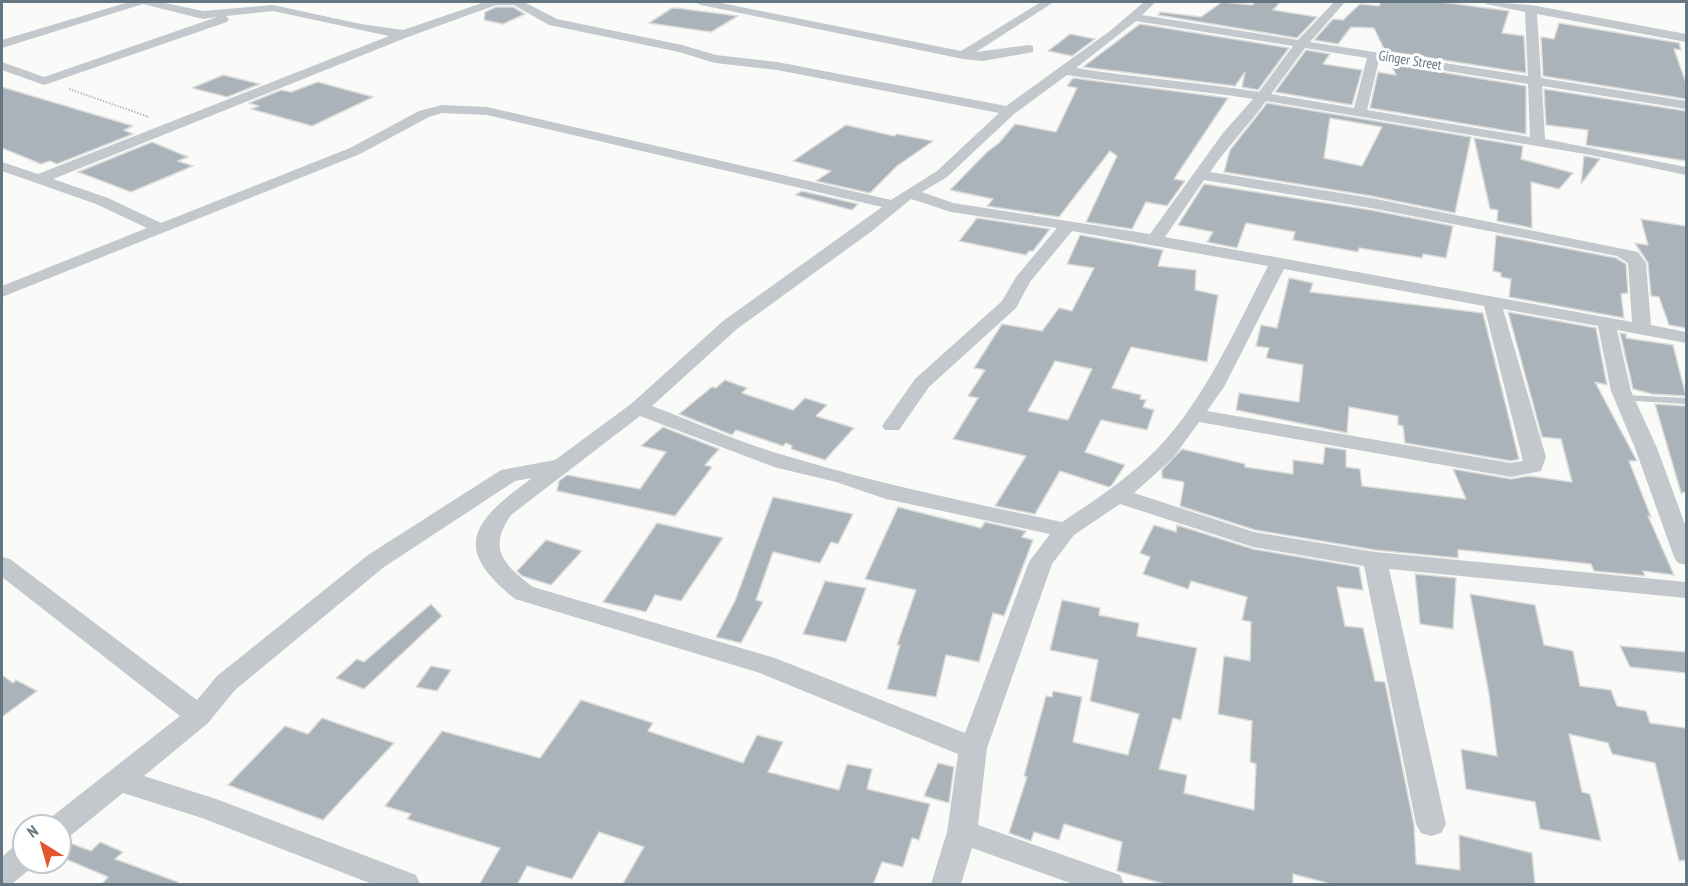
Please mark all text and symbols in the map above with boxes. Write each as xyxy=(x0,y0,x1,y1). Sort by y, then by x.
street label: Ginger Street xyxy=(1377,48,1443,74)
north arrow xyxy=(12,814,72,874)
text: N xyxy=(23,821,42,842)

